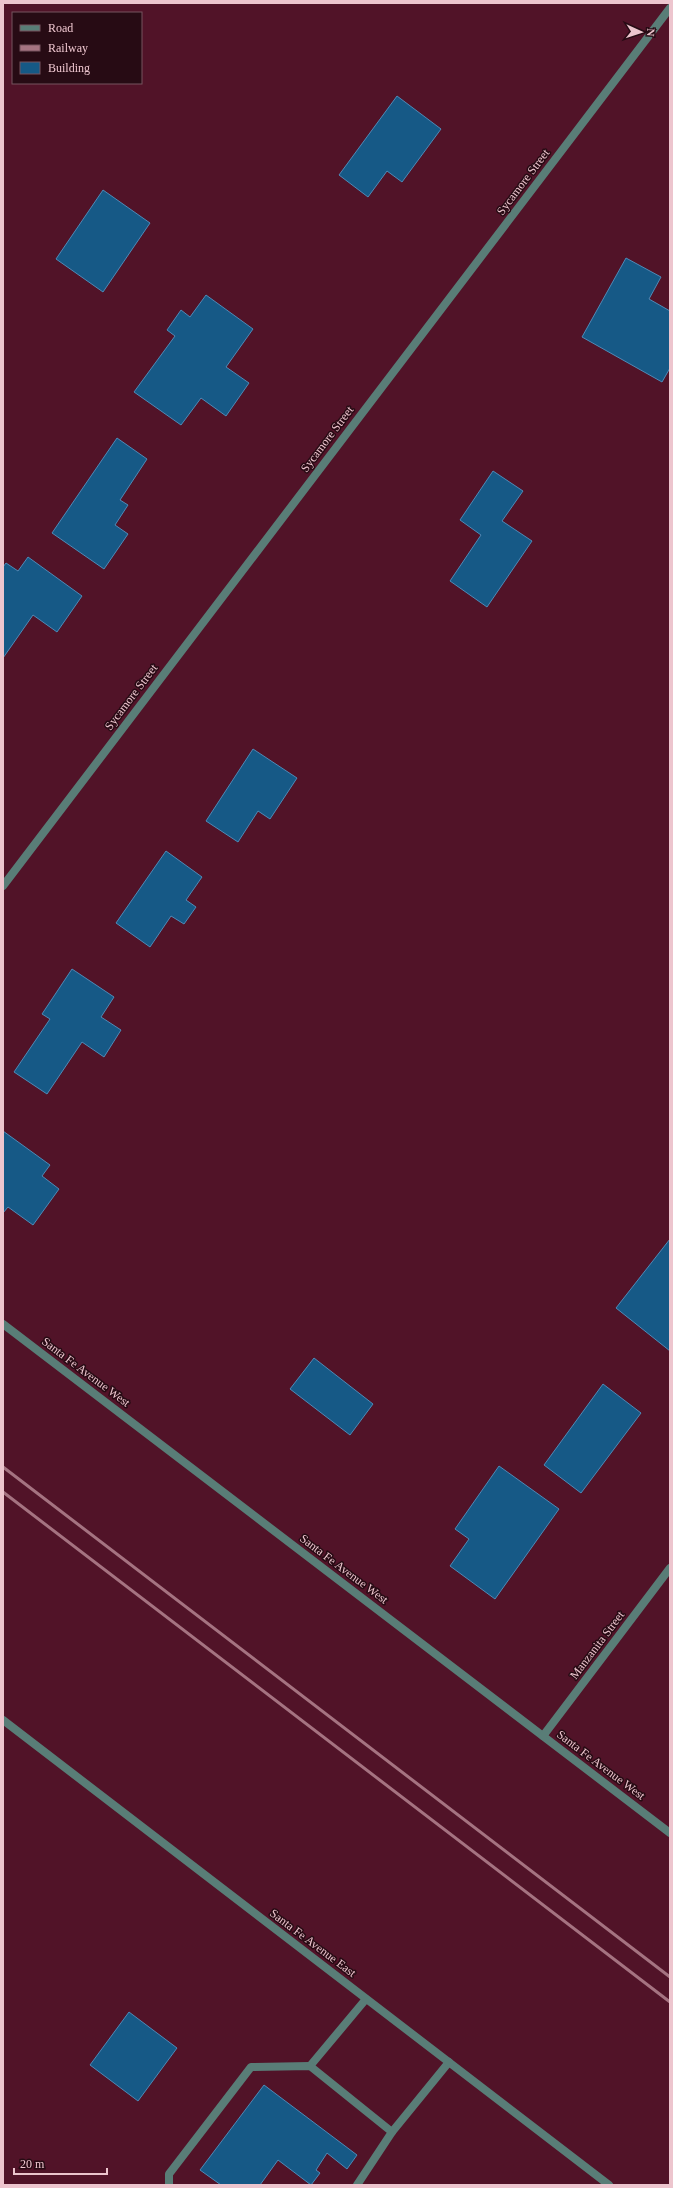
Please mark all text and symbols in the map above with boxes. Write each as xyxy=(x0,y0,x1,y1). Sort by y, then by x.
legend xyxy=(12,12,142,84)
north arrow xyxy=(621,12,661,52)
text: Road xyxy=(48,21,73,35)
text: N xyxy=(645,28,657,37)
text: Railway xyxy=(48,41,88,55)
text: Building xyxy=(48,61,90,75)
street label: Sycamore Street xyxy=(494,146,553,218)
street label: Sycamore Street xyxy=(298,403,357,475)
street label: Sycamore Street xyxy=(102,661,161,733)
street label: Santa Fe Avenue West xyxy=(39,1334,133,1410)
street label: Santa Fe Avenue West xyxy=(297,1531,391,1607)
street label: Manzanita Street xyxy=(567,1608,628,1682)
street label: Santa Fe Avenue West xyxy=(554,1727,648,1803)
street label: Santa Fe Avenue East xyxy=(267,1906,359,1980)
scale bar xyxy=(14,2150,107,2176)
text: 20 m xyxy=(20,2157,45,2171)

